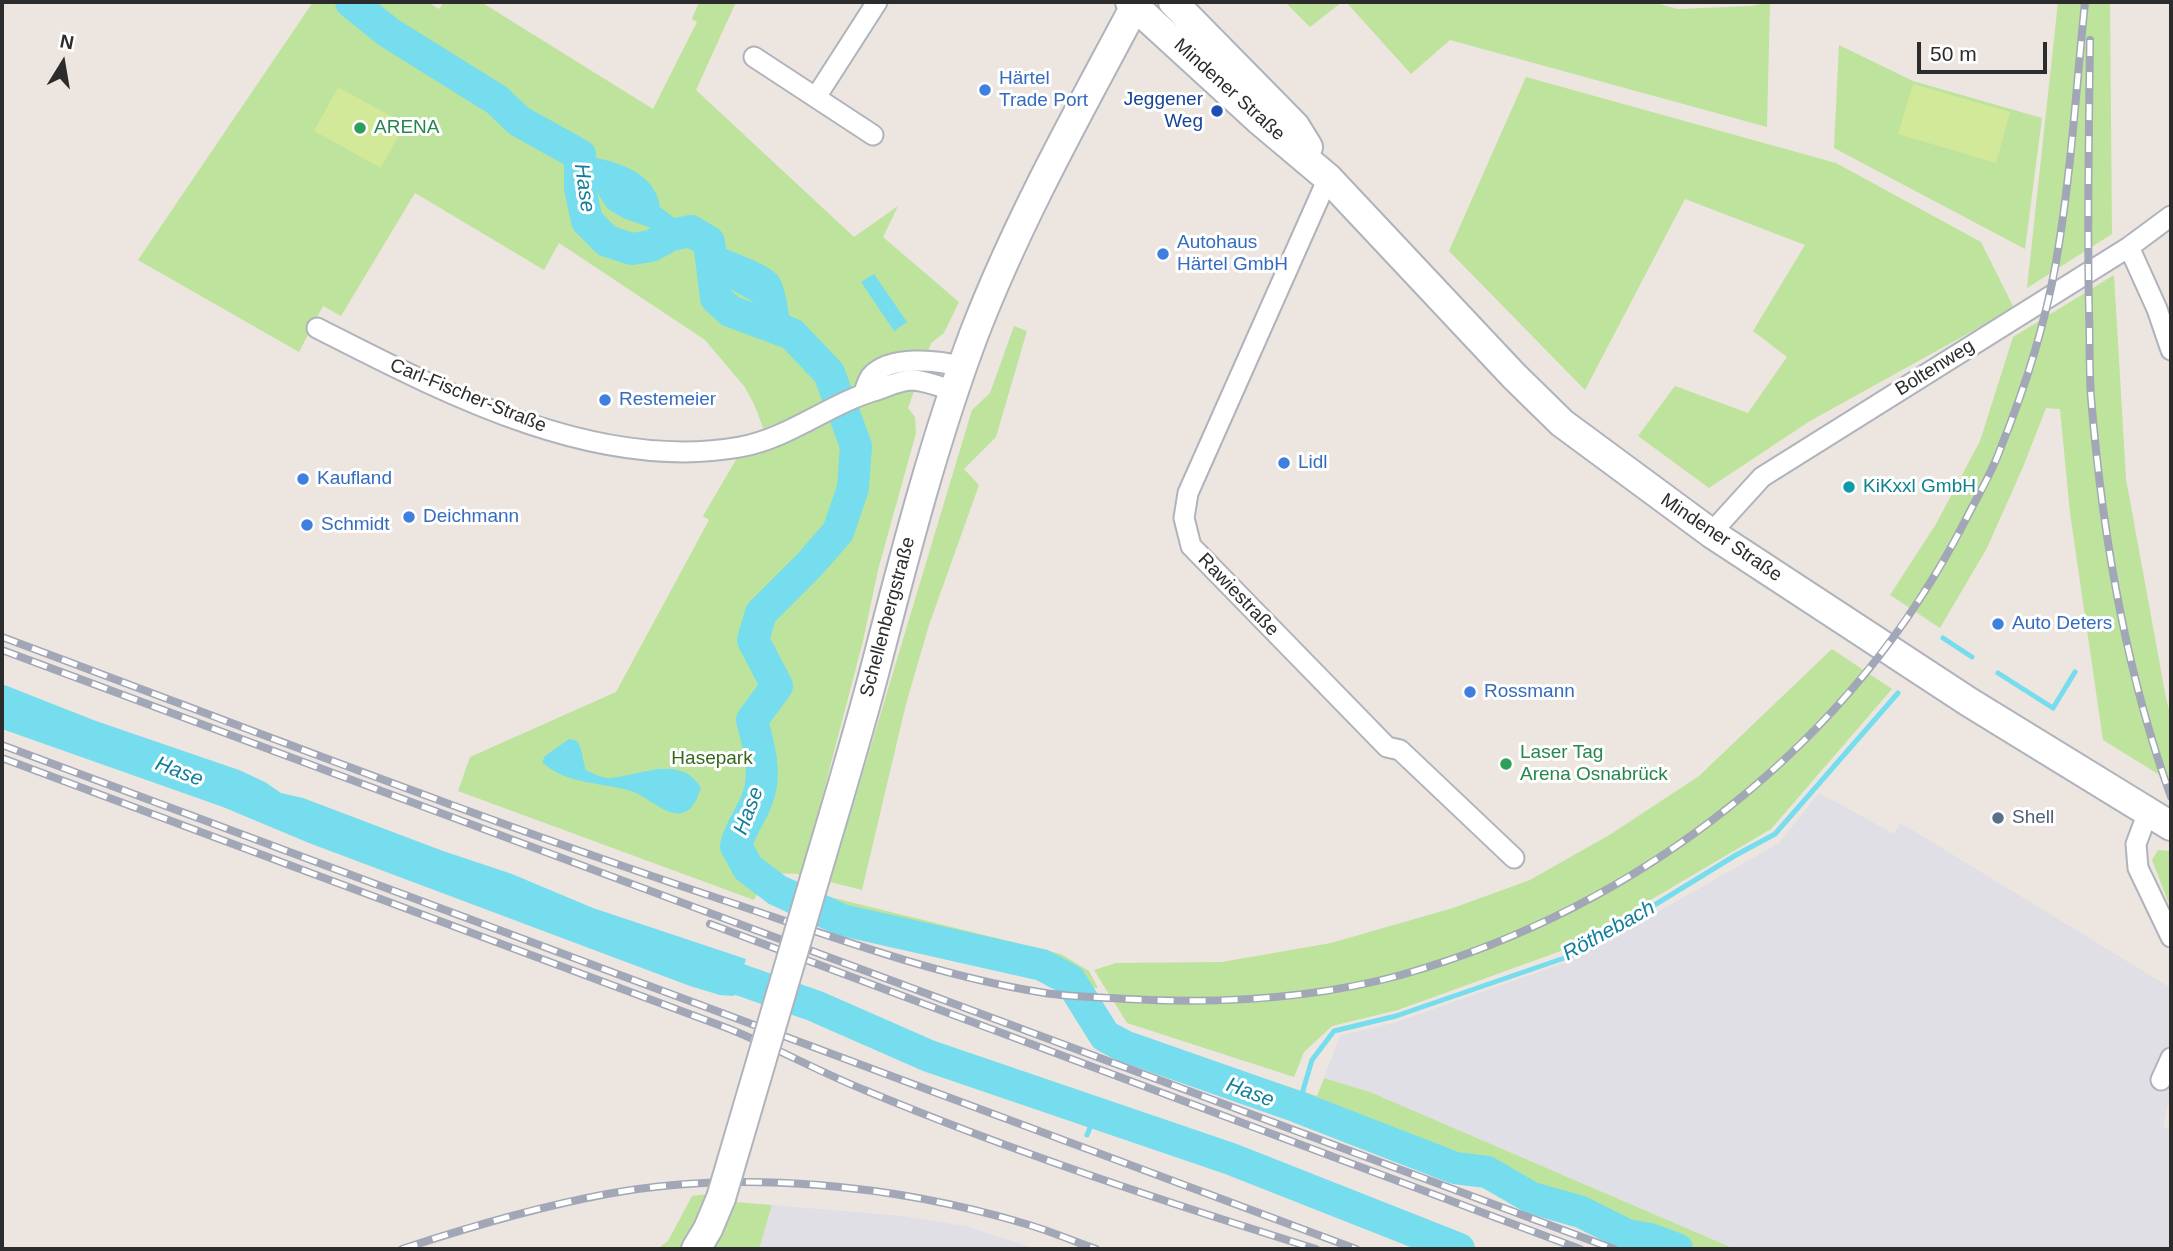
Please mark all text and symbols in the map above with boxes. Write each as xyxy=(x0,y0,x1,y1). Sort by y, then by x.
north arrow xyxy=(28,28,98,98)
scale bar xyxy=(1921,28,2050,72)
text: N xyxy=(58,30,76,54)
street label: Mindener Straße xyxy=(1169,34,1289,146)
text: 50 m xyxy=(1930,42,1977,65)
place label: Härtel Trade Port xyxy=(999,68,1088,112)
marker: Härtel Trade Port xyxy=(977,82,993,98)
place label: Jeggener Weg xyxy=(1124,89,1203,133)
marker: Jeggener Weg xyxy=(1209,103,1225,119)
place label: ARENA xyxy=(374,117,439,139)
marker: ARENA xyxy=(352,120,368,136)
water label: Hase xyxy=(568,162,600,214)
place label: Autohaus Härtel GmbH xyxy=(1177,232,1288,276)
marker: Autohaus Härtel GmbH xyxy=(1155,246,1171,262)
street label: Boltenweg xyxy=(1891,335,1979,401)
street label: Carl-Fischer-Straße xyxy=(386,354,550,438)
place label: Restemeier xyxy=(619,389,716,411)
marker: Restemeier xyxy=(597,392,613,408)
place label: Lidl xyxy=(1298,452,1328,474)
marker: Lidl xyxy=(1276,455,1292,471)
place label: Kaufland xyxy=(317,468,392,490)
marker: Kaufland xyxy=(295,471,311,487)
place label: KiKxxl GmbH xyxy=(1863,476,1976,498)
marker: KiKxxl GmbH xyxy=(1841,479,1857,495)
street label: Mindener Straße xyxy=(1656,489,1786,587)
place label: Deichmann xyxy=(423,506,519,528)
marker: Deichmann xyxy=(401,509,417,525)
place label: Schmidt xyxy=(321,514,390,536)
marker: Schmidt xyxy=(299,517,315,533)
street label: Schellenbergstraße xyxy=(856,534,920,700)
street label: Rawiestraße xyxy=(1193,549,1283,641)
place label: Auto Deters xyxy=(2012,613,2112,635)
marker: Auto Deters xyxy=(1990,616,2006,632)
place label: Rossmann xyxy=(1484,681,1575,703)
marker: Rossmann xyxy=(1462,684,1478,700)
place label: Laser Tag Arena Osnabrück xyxy=(1520,742,1668,786)
park label: Hasepark xyxy=(671,748,753,770)
water label: Hase xyxy=(152,751,206,793)
marker: Laser Tag Arena Osnabrück xyxy=(1498,756,1514,772)
water label: Hase xyxy=(728,784,770,838)
place label: Shell xyxy=(2012,807,2054,829)
marker: Shell xyxy=(1990,810,2006,826)
water label: Röthebach xyxy=(1558,895,1660,967)
water label: Hase xyxy=(1223,1073,1277,1113)

